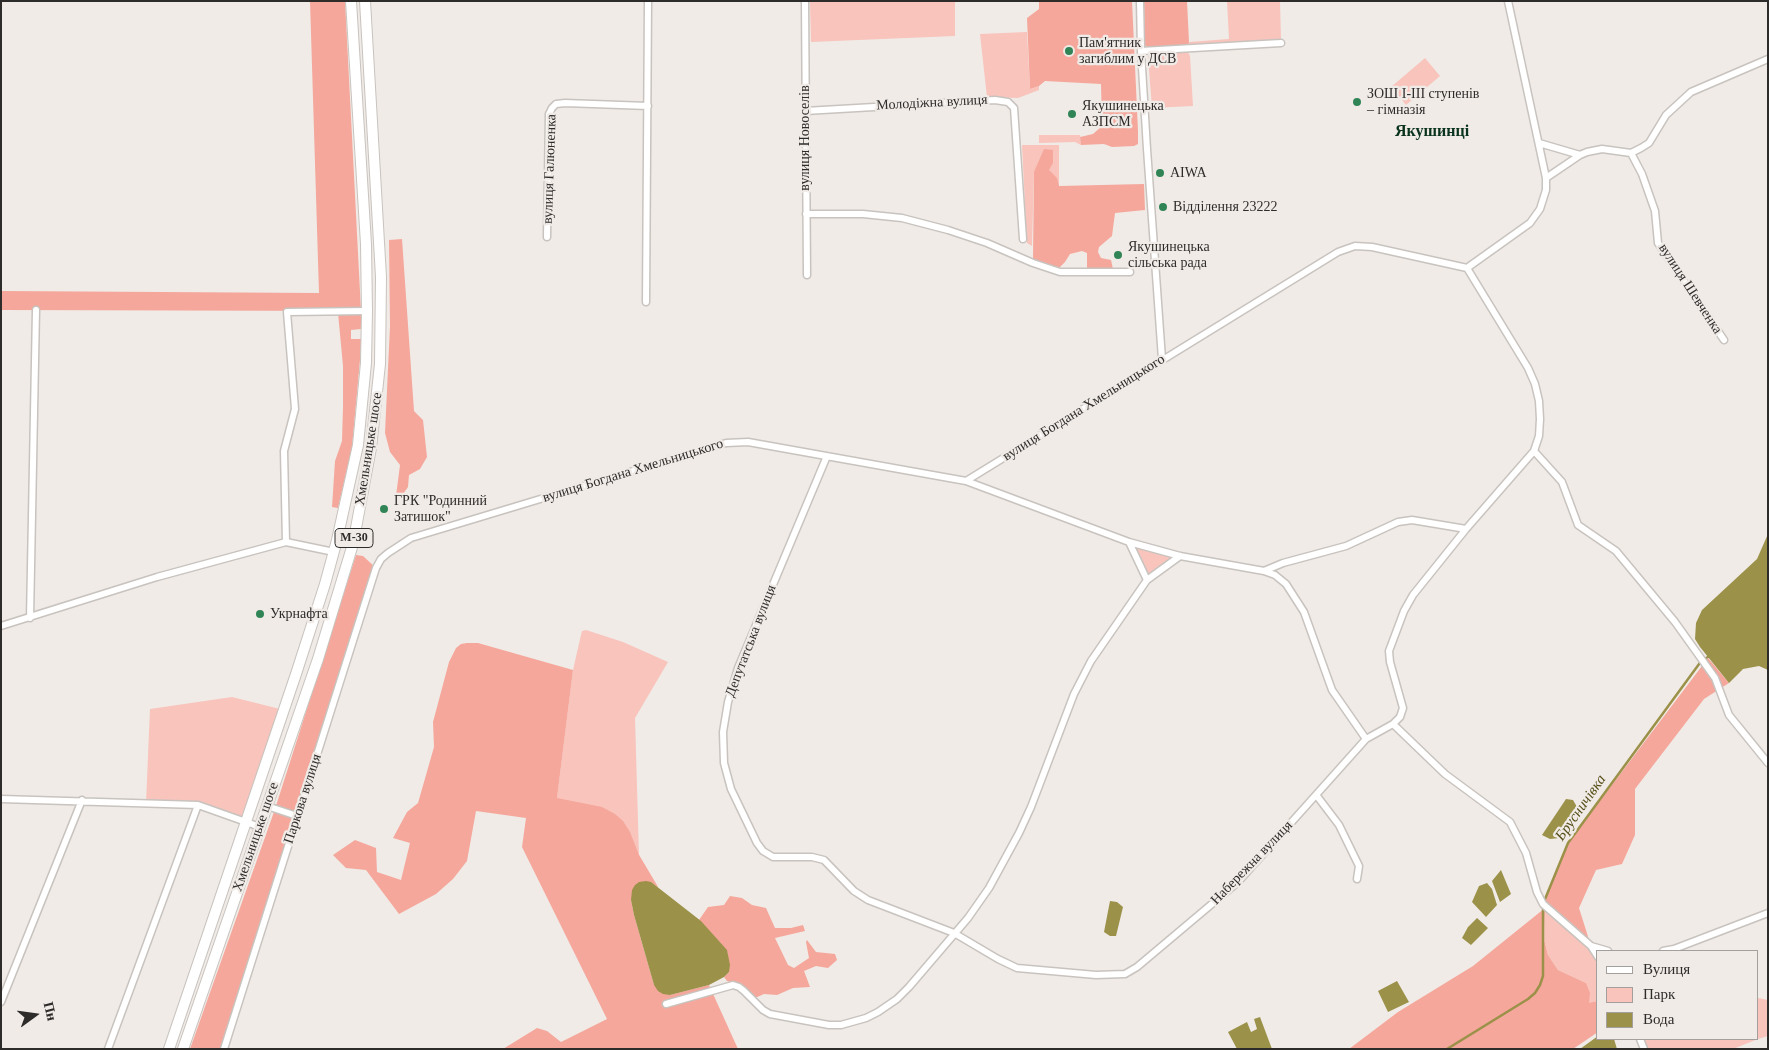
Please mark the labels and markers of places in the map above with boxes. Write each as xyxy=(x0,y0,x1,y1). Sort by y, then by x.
place label: Пам'ятник загиблим у ДСВ xyxy=(1079,35,1176,68)
marker: Пам'ятник загиблим у ДСВ xyxy=(1063,45,1075,57)
place label: ЗОШ І-ІІІ ступенів – гімназія xyxy=(1367,86,1479,118)
marker: ЗОШ І-ІІІ ступенів – гімназія xyxy=(1351,96,1363,108)
place label: Якушинецька АЗПСМ xyxy=(1082,98,1164,130)
marker: Якушинецька АЗПСМ xyxy=(1066,108,1078,120)
place label: AIWA xyxy=(1170,165,1207,181)
marker: AIWA xyxy=(1154,167,1166,179)
place label: Відділення 23222 xyxy=(1173,199,1277,215)
marker: Відділення 23222 xyxy=(1157,201,1169,213)
place label: Якушинецька сільська рада xyxy=(1128,239,1210,272)
marker: Якушинецька сільська рада xyxy=(1112,249,1124,261)
place label: ГРК "Родинний Затишок" xyxy=(394,493,487,526)
marker: ГРК "Родинний Затишок" xyxy=(378,503,390,515)
place label: Укрнафта xyxy=(270,606,328,622)
marker: Укрнафта xyxy=(254,608,266,620)

